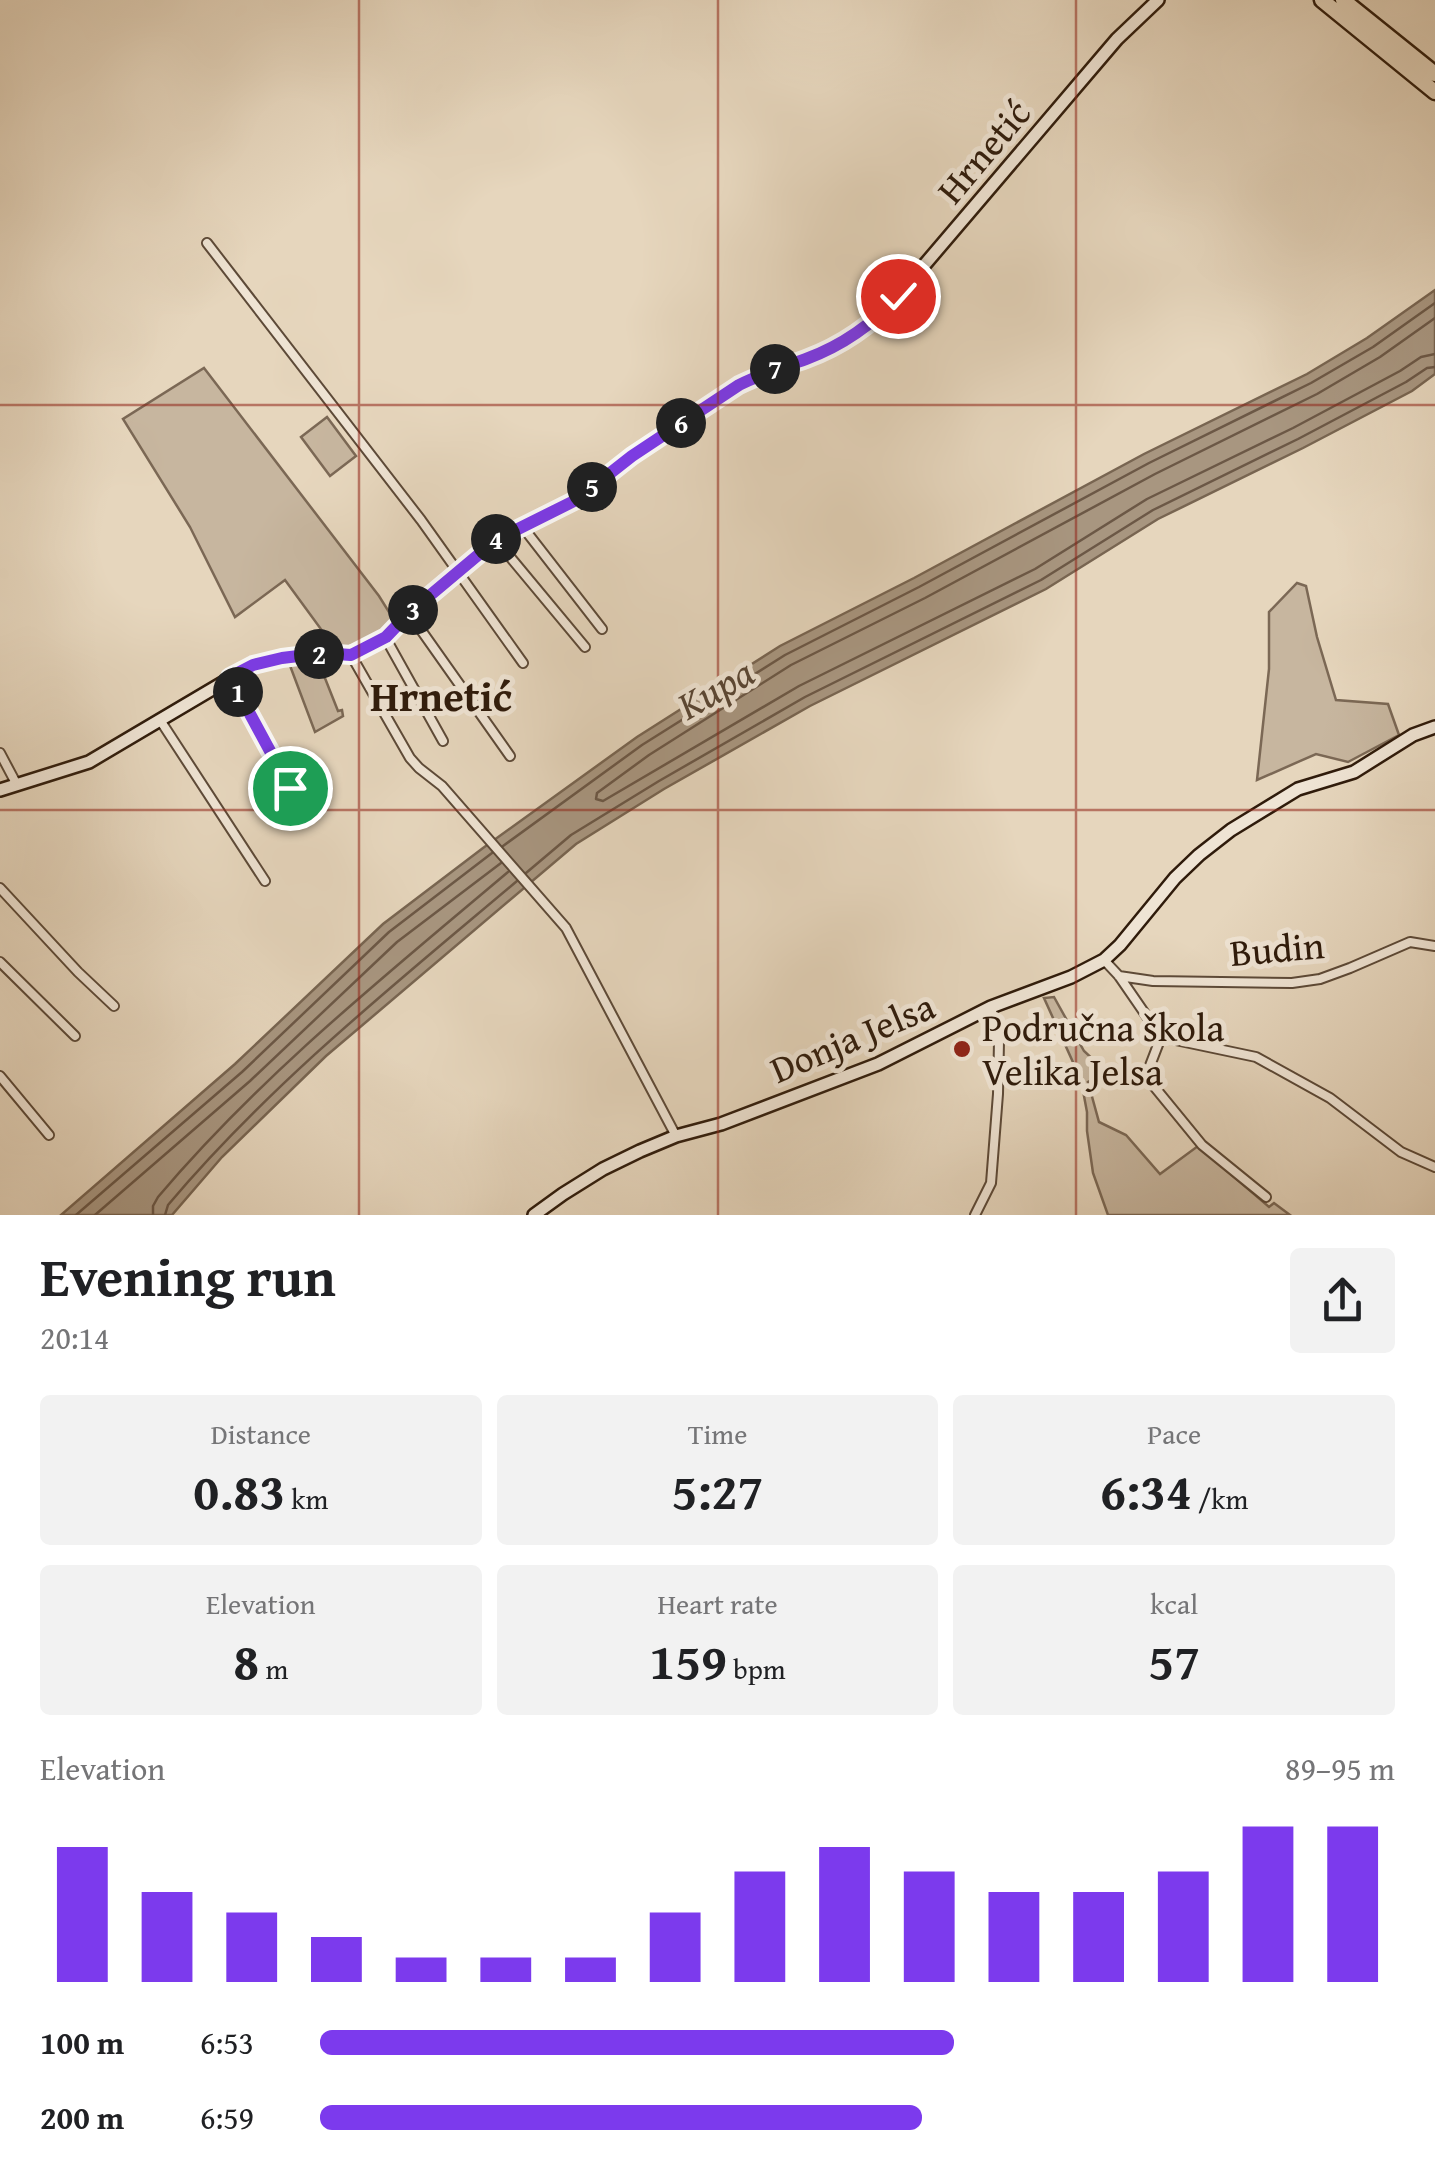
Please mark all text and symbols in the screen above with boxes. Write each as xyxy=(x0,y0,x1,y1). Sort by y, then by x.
street label: Hrnetić xyxy=(923,87,1043,215)
pin xyxy=(856,254,941,339)
icon: check xyxy=(871,269,926,324)
pin: 7 xyxy=(750,344,800,394)
text: 7 xyxy=(768,348,782,389)
pin: 6 xyxy=(656,398,706,448)
text: 6 xyxy=(674,402,688,443)
pin: 5 xyxy=(567,462,617,512)
text: 5 xyxy=(585,466,599,507)
pin: 4 xyxy=(471,514,521,564)
text: 4 xyxy=(489,518,503,559)
pin: 3 xyxy=(388,585,438,635)
text: 3 xyxy=(406,589,420,630)
pin: 2 xyxy=(294,629,344,679)
text: 2 xyxy=(312,633,326,674)
water label: Kupa xyxy=(665,642,765,734)
district label: Hrnetić xyxy=(370,665,512,726)
pin: 1 xyxy=(213,667,263,717)
text: 1 xyxy=(231,671,245,712)
pin xyxy=(248,746,333,831)
icon: arrive xyxy=(263,761,318,816)
street label: Budin xyxy=(1228,916,1326,980)
street label: Donja Jelsa xyxy=(761,977,943,1097)
place label: Područna škola Velika Jelsa xyxy=(982,999,1225,1099)
marker: Područna škola Velika Jelsa xyxy=(951,1038,973,1060)
text: Evening run xyxy=(40,1236,336,1316)
button: share xyxy=(1290,1248,1395,1353)
text: 20:14 xyxy=(40,1314,109,1361)
text: Distance xyxy=(211,1413,311,1454)
text: Time xyxy=(688,1413,747,1454)
text: Pace xyxy=(1147,1413,1201,1454)
text: 0.83 xyxy=(193,1454,285,1527)
text: 5:27 xyxy=(672,1454,763,1527)
text: 6:34 xyxy=(1100,1454,1192,1527)
text: km xyxy=(285,1478,328,1519)
text: /km xyxy=(1192,1478,1248,1519)
text: Elevation xyxy=(206,1583,316,1624)
text: Heart rate xyxy=(657,1583,778,1624)
text: kcal xyxy=(1150,1583,1198,1624)
text: 8 xyxy=(233,1624,259,1697)
text: 159 xyxy=(649,1624,727,1697)
text: 57 xyxy=(1148,1624,1200,1697)
text: m xyxy=(259,1648,288,1689)
text: bpm xyxy=(727,1648,786,1689)
text: Elevation xyxy=(40,1745,165,1792)
text: 89–95 m xyxy=(1285,1745,1395,1792)
text: 100 m xyxy=(40,2019,124,2066)
text: 6:53 xyxy=(200,2019,254,2066)
text: 200 m xyxy=(40,2094,124,2141)
text: 6:59 xyxy=(200,2094,254,2141)

